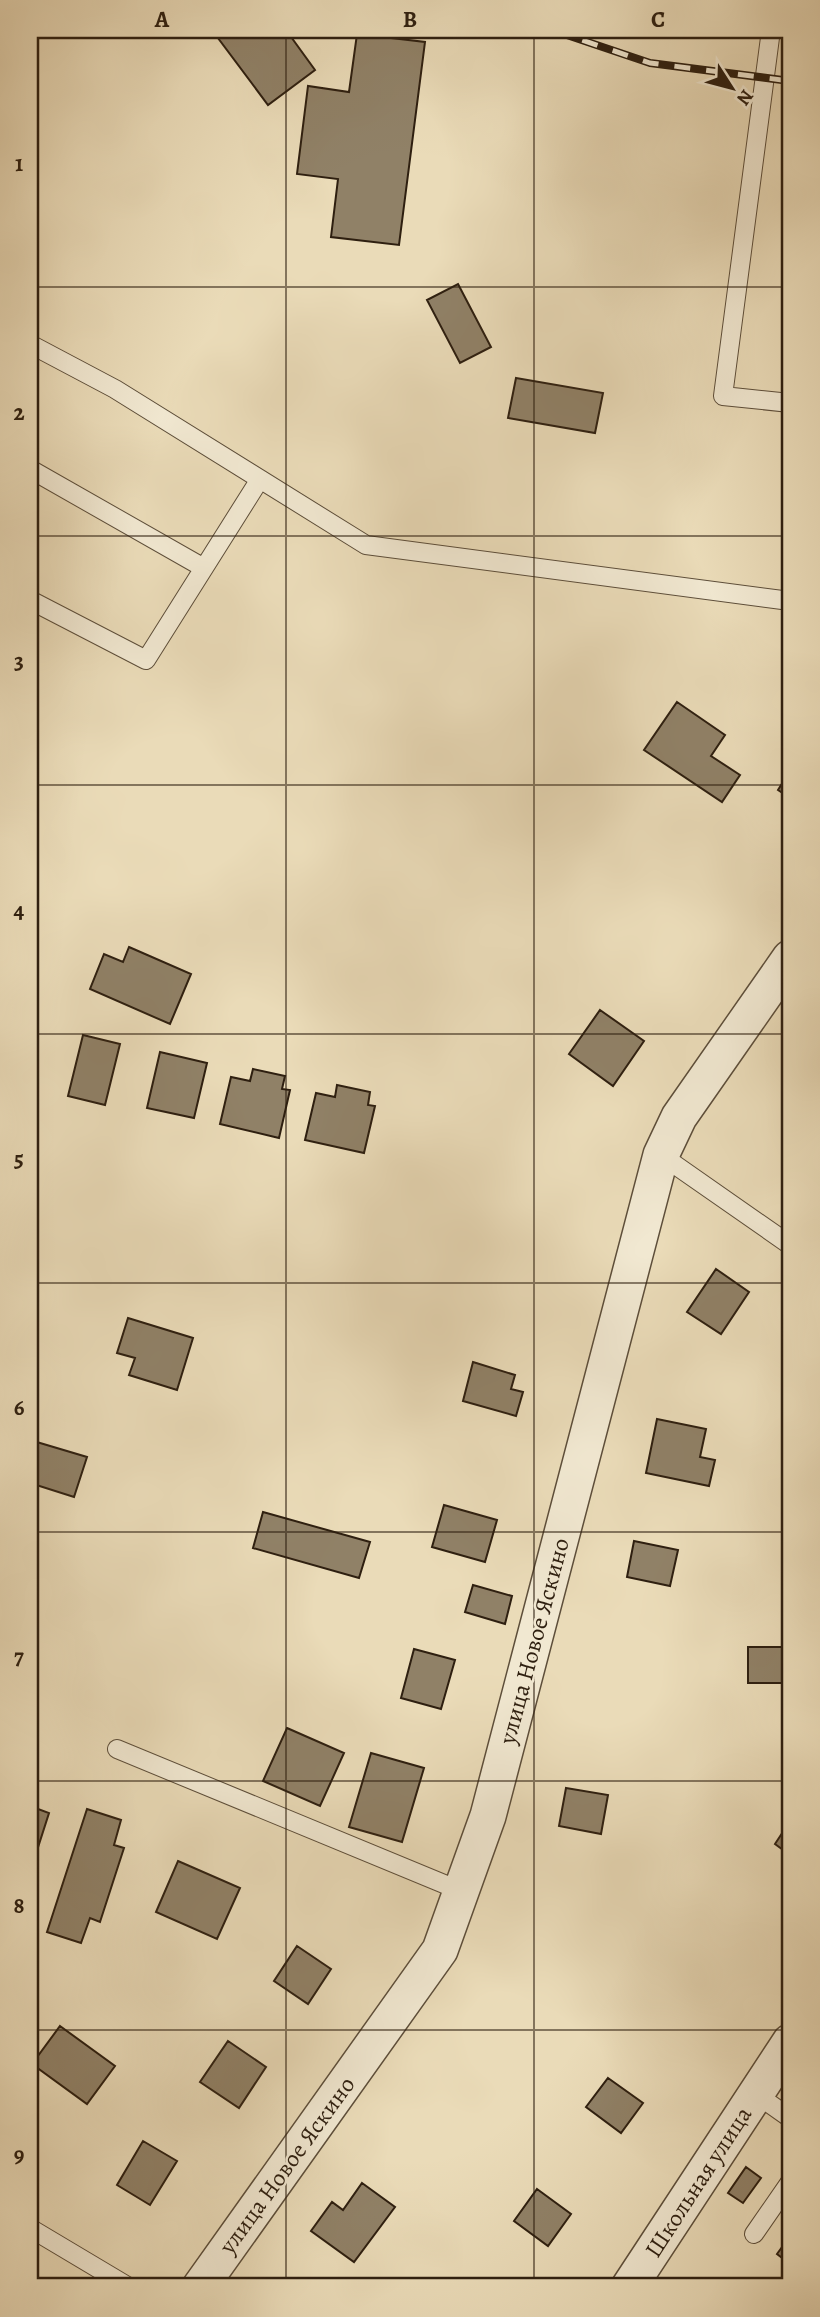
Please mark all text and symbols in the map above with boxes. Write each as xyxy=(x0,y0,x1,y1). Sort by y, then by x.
text: A xyxy=(154,4,170,35)
text: B xyxy=(403,4,417,35)
text: C xyxy=(651,4,665,35)
north arrow xyxy=(698,52,768,122)
text: N xyxy=(730,84,760,111)
text: 1 xyxy=(15,148,23,179)
text: 2 xyxy=(13,397,25,428)
text: 3 xyxy=(14,646,24,677)
text: 4 xyxy=(14,895,25,926)
text: 5 xyxy=(14,1143,24,1174)
text: 6 xyxy=(14,1392,25,1423)
street label: улица Новое Яскино xyxy=(491,1534,577,1749)
text: 7 xyxy=(14,1641,24,1672)
text: 8 xyxy=(13,1890,25,1921)
street label: улица Новое Яскино xyxy=(211,2070,362,2261)
street label: Школьная улица xyxy=(637,2100,759,2264)
text: 9 xyxy=(14,2139,24,2170)

